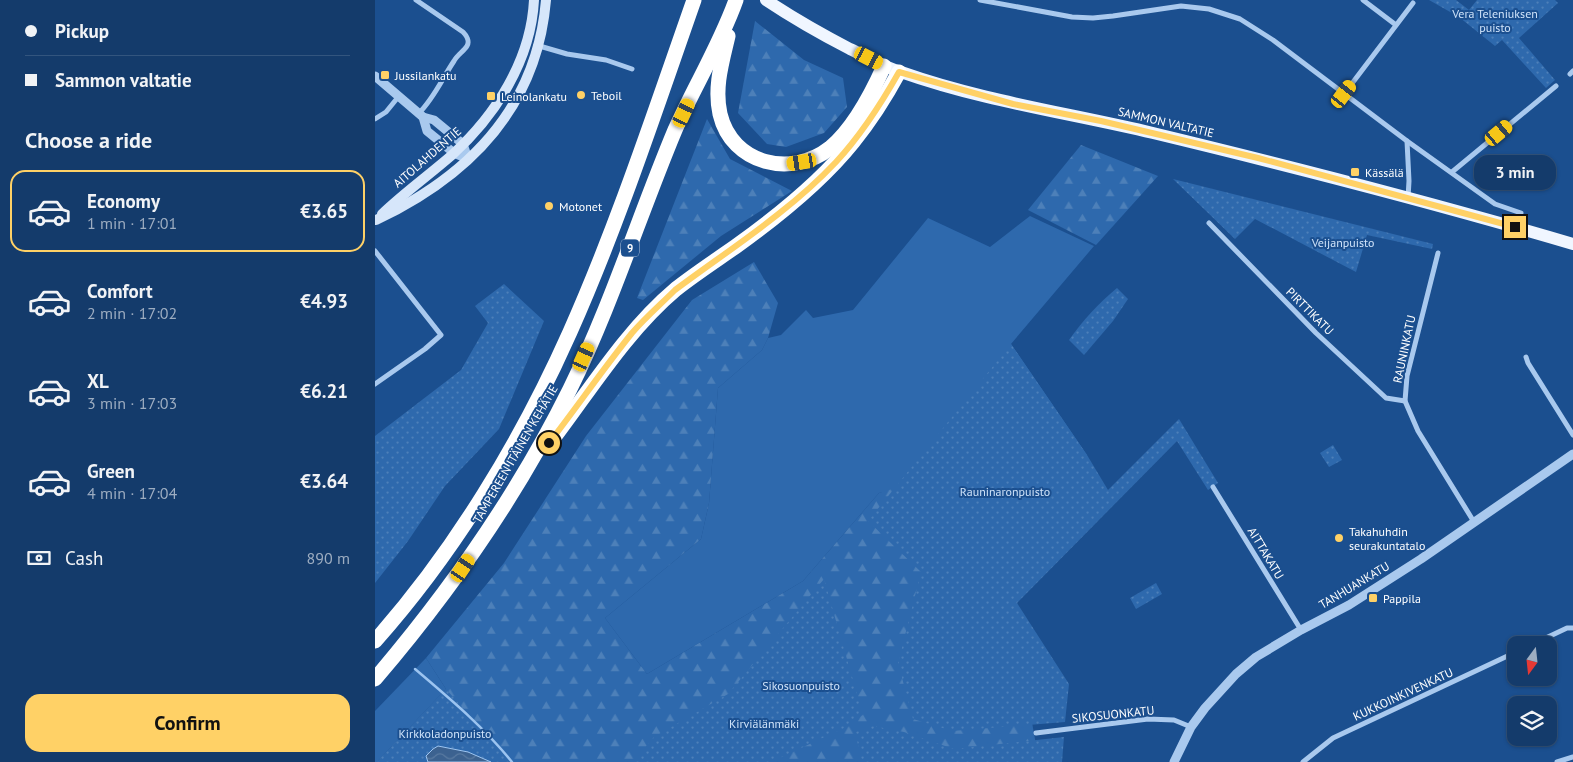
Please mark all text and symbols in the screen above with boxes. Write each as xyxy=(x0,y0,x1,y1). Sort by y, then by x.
park label: Vera Teleniuksen puisto xyxy=(1451,6,1538,35)
text: Pickup xyxy=(55,19,109,43)
car xyxy=(852,45,885,71)
text: Sammon valtatie xyxy=(55,68,192,92)
place label: Jussilankatu xyxy=(394,68,457,83)
marker: Jussilankatu xyxy=(379,69,391,81)
car xyxy=(1328,78,1359,110)
place label: Teboil xyxy=(591,88,622,103)
place label: Leinolankatu xyxy=(501,89,567,104)
marker: Teboil xyxy=(575,89,587,101)
marker: Leinolankatu xyxy=(485,90,497,102)
car xyxy=(670,96,697,130)
street label: SAMMON VALTATIE xyxy=(1116,104,1216,140)
car xyxy=(1482,118,1515,148)
street label: AITOLAHDENTIE xyxy=(390,123,464,191)
text: Choose a ride xyxy=(25,126,152,154)
car xyxy=(786,152,817,172)
callout: 3 min xyxy=(1474,154,1556,190)
text: 3 min xyxy=(1495,162,1535,182)
place label: Kässälä xyxy=(1365,165,1404,180)
marker: Kässälä xyxy=(1349,166,1361,178)
icon: car xyxy=(27,189,72,234)
text: Economy xyxy=(87,189,160,213)
text: €3.65 xyxy=(300,199,348,223)
place label: Motonet xyxy=(559,199,602,214)
marker: Motonet xyxy=(543,200,555,212)
text: 1 min · 17:01 xyxy=(87,213,177,233)
route end xyxy=(1504,216,1526,238)
park label: Veijanpuisto xyxy=(1311,235,1374,250)
road number: 9 xyxy=(621,240,639,256)
icon: car xyxy=(27,279,72,324)
text: Comfort xyxy=(87,279,153,303)
street label: PIRTTIKATU xyxy=(1283,284,1337,338)
text: €4.93 xyxy=(300,289,348,313)
text: 2 min · 17:02 xyxy=(87,303,177,323)
street label: RAUNINKATU xyxy=(1389,314,1419,384)
car xyxy=(571,340,596,374)
icon: car xyxy=(27,369,72,414)
text: XL xyxy=(87,369,109,393)
text: €6.21 xyxy=(300,379,348,403)
street label: TAMPEREEN ITÄINEN KEHÄTIE xyxy=(469,382,561,526)
text: 3 min · 17:03 xyxy=(87,393,177,413)
route start xyxy=(538,432,560,454)
icon: car xyxy=(27,459,72,504)
text: Green xyxy=(87,459,135,483)
text: €3.64 xyxy=(300,469,348,493)
text: 4 min · 17:04 xyxy=(87,483,177,503)
park label: Rauninaronpuisto xyxy=(960,484,1050,499)
street label: AITTAKATU xyxy=(1245,524,1287,582)
place label: Takahuhdin seurakuntatalo xyxy=(1349,524,1425,553)
marker: Takahuhdin seurakuntatalo xyxy=(1333,532,1345,544)
icon: cash xyxy=(25,544,53,572)
text: Cash xyxy=(65,546,103,570)
text: 890 m xyxy=(307,548,350,568)
car xyxy=(448,551,477,585)
street label: TANHUANKATU xyxy=(1316,558,1392,612)
place label: Pappila xyxy=(1383,591,1421,606)
marker: Pappila xyxy=(1367,592,1379,604)
north arrow xyxy=(1507,636,1557,686)
map controls xyxy=(1507,636,1557,746)
street label: KUKKOINKIVENKATU xyxy=(1351,664,1455,724)
park label: Sikosuonpuisto xyxy=(762,678,840,693)
button: Confirm xyxy=(25,694,350,752)
button: layers xyxy=(1507,696,1557,746)
street label: SIKOSUONKATU xyxy=(1071,702,1155,726)
park label: Kirviälänmäki xyxy=(729,716,799,731)
park label: Kirkkoladonpuisto xyxy=(399,726,491,741)

